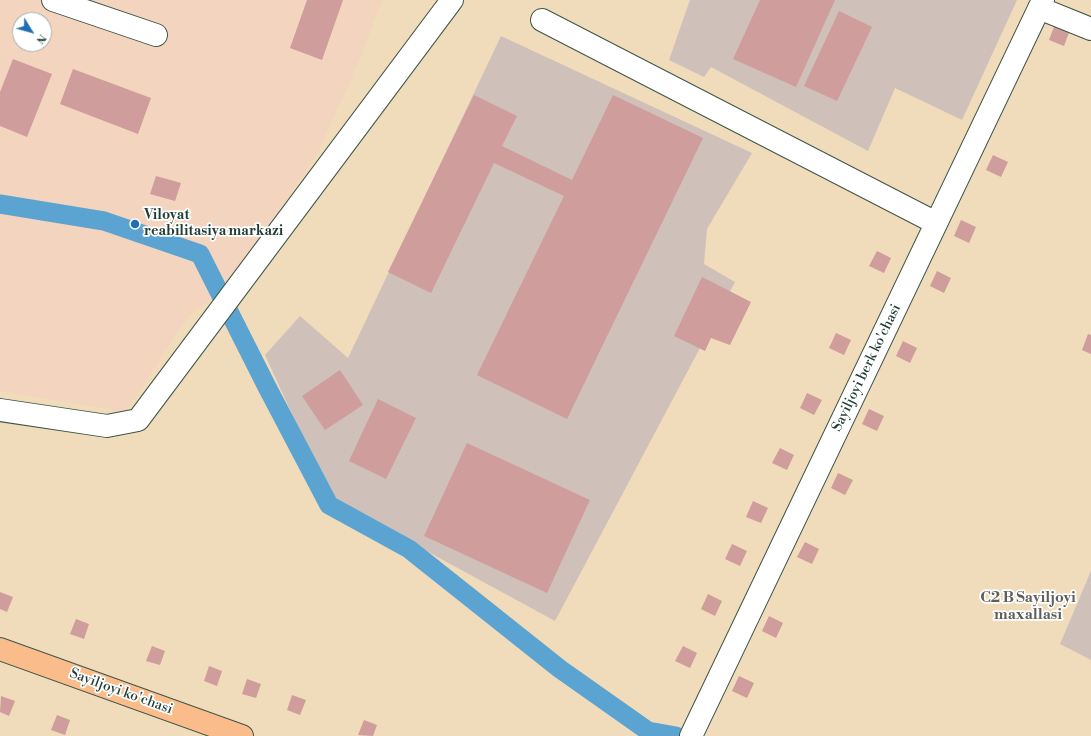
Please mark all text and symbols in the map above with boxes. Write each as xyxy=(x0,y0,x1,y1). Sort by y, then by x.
north arrow xyxy=(12,12,52,52)
text: N xyxy=(33,31,49,46)
place label: Viloyat reabilitasiya markazi xyxy=(144,208,283,240)
marker: Viloyat reabilitasiya markazi xyxy=(129,218,141,230)
street label: Sayiljoyi berk ko'chasi xyxy=(829,302,905,434)
district label: C2 B Sayiljoyi maxallasi xyxy=(980,589,1076,624)
street label: Sayiljoyi ko'chasi xyxy=(67,666,175,718)

